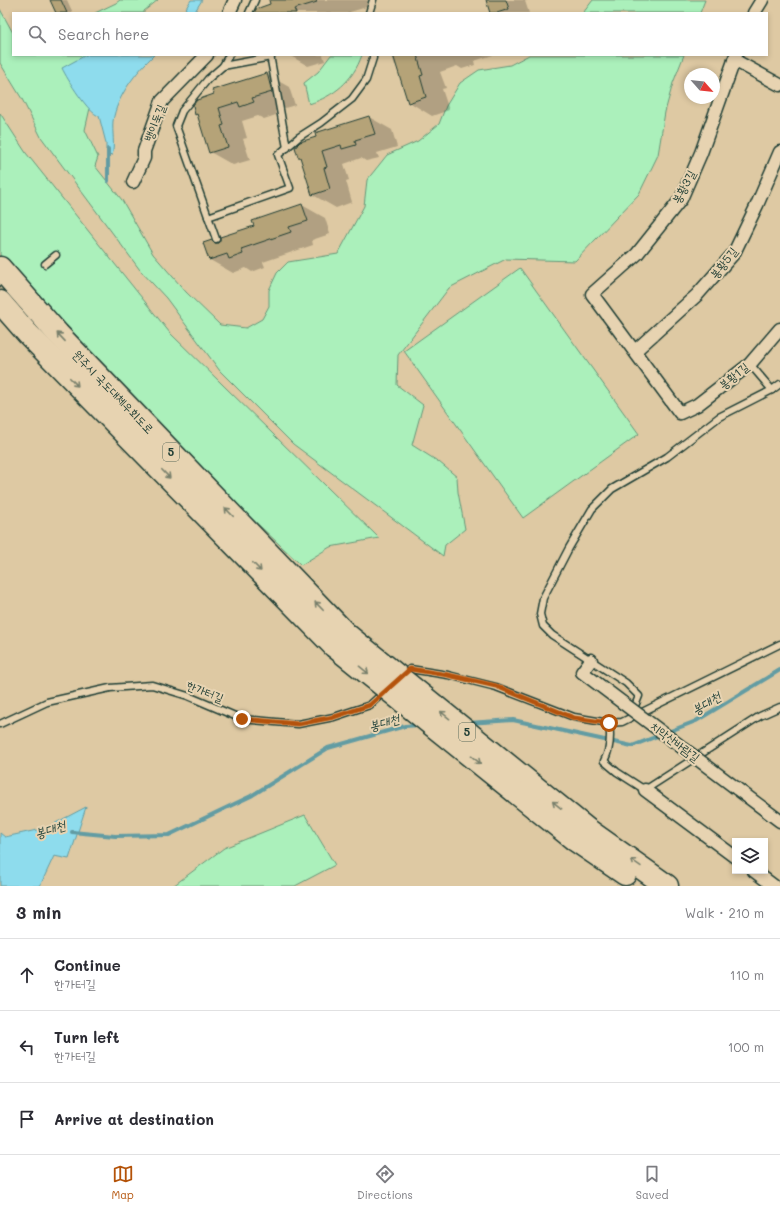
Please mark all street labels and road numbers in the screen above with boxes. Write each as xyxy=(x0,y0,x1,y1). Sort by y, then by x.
street label: 뱅이둑길 xyxy=(140,101,169,144)
street label: 봉황3길 xyxy=(668,167,699,206)
street label: 봉황5길 xyxy=(706,243,741,281)
street label: 원주시 국도대체우회도로 xyxy=(70,346,158,436)
street label: 봉황1길 xyxy=(715,358,752,392)
road number: 5 xyxy=(163,443,179,461)
street label: 한가터길 xyxy=(184,676,227,706)
street label: 치악산바람길 xyxy=(648,717,704,765)
road number: 5 xyxy=(459,723,475,741)

